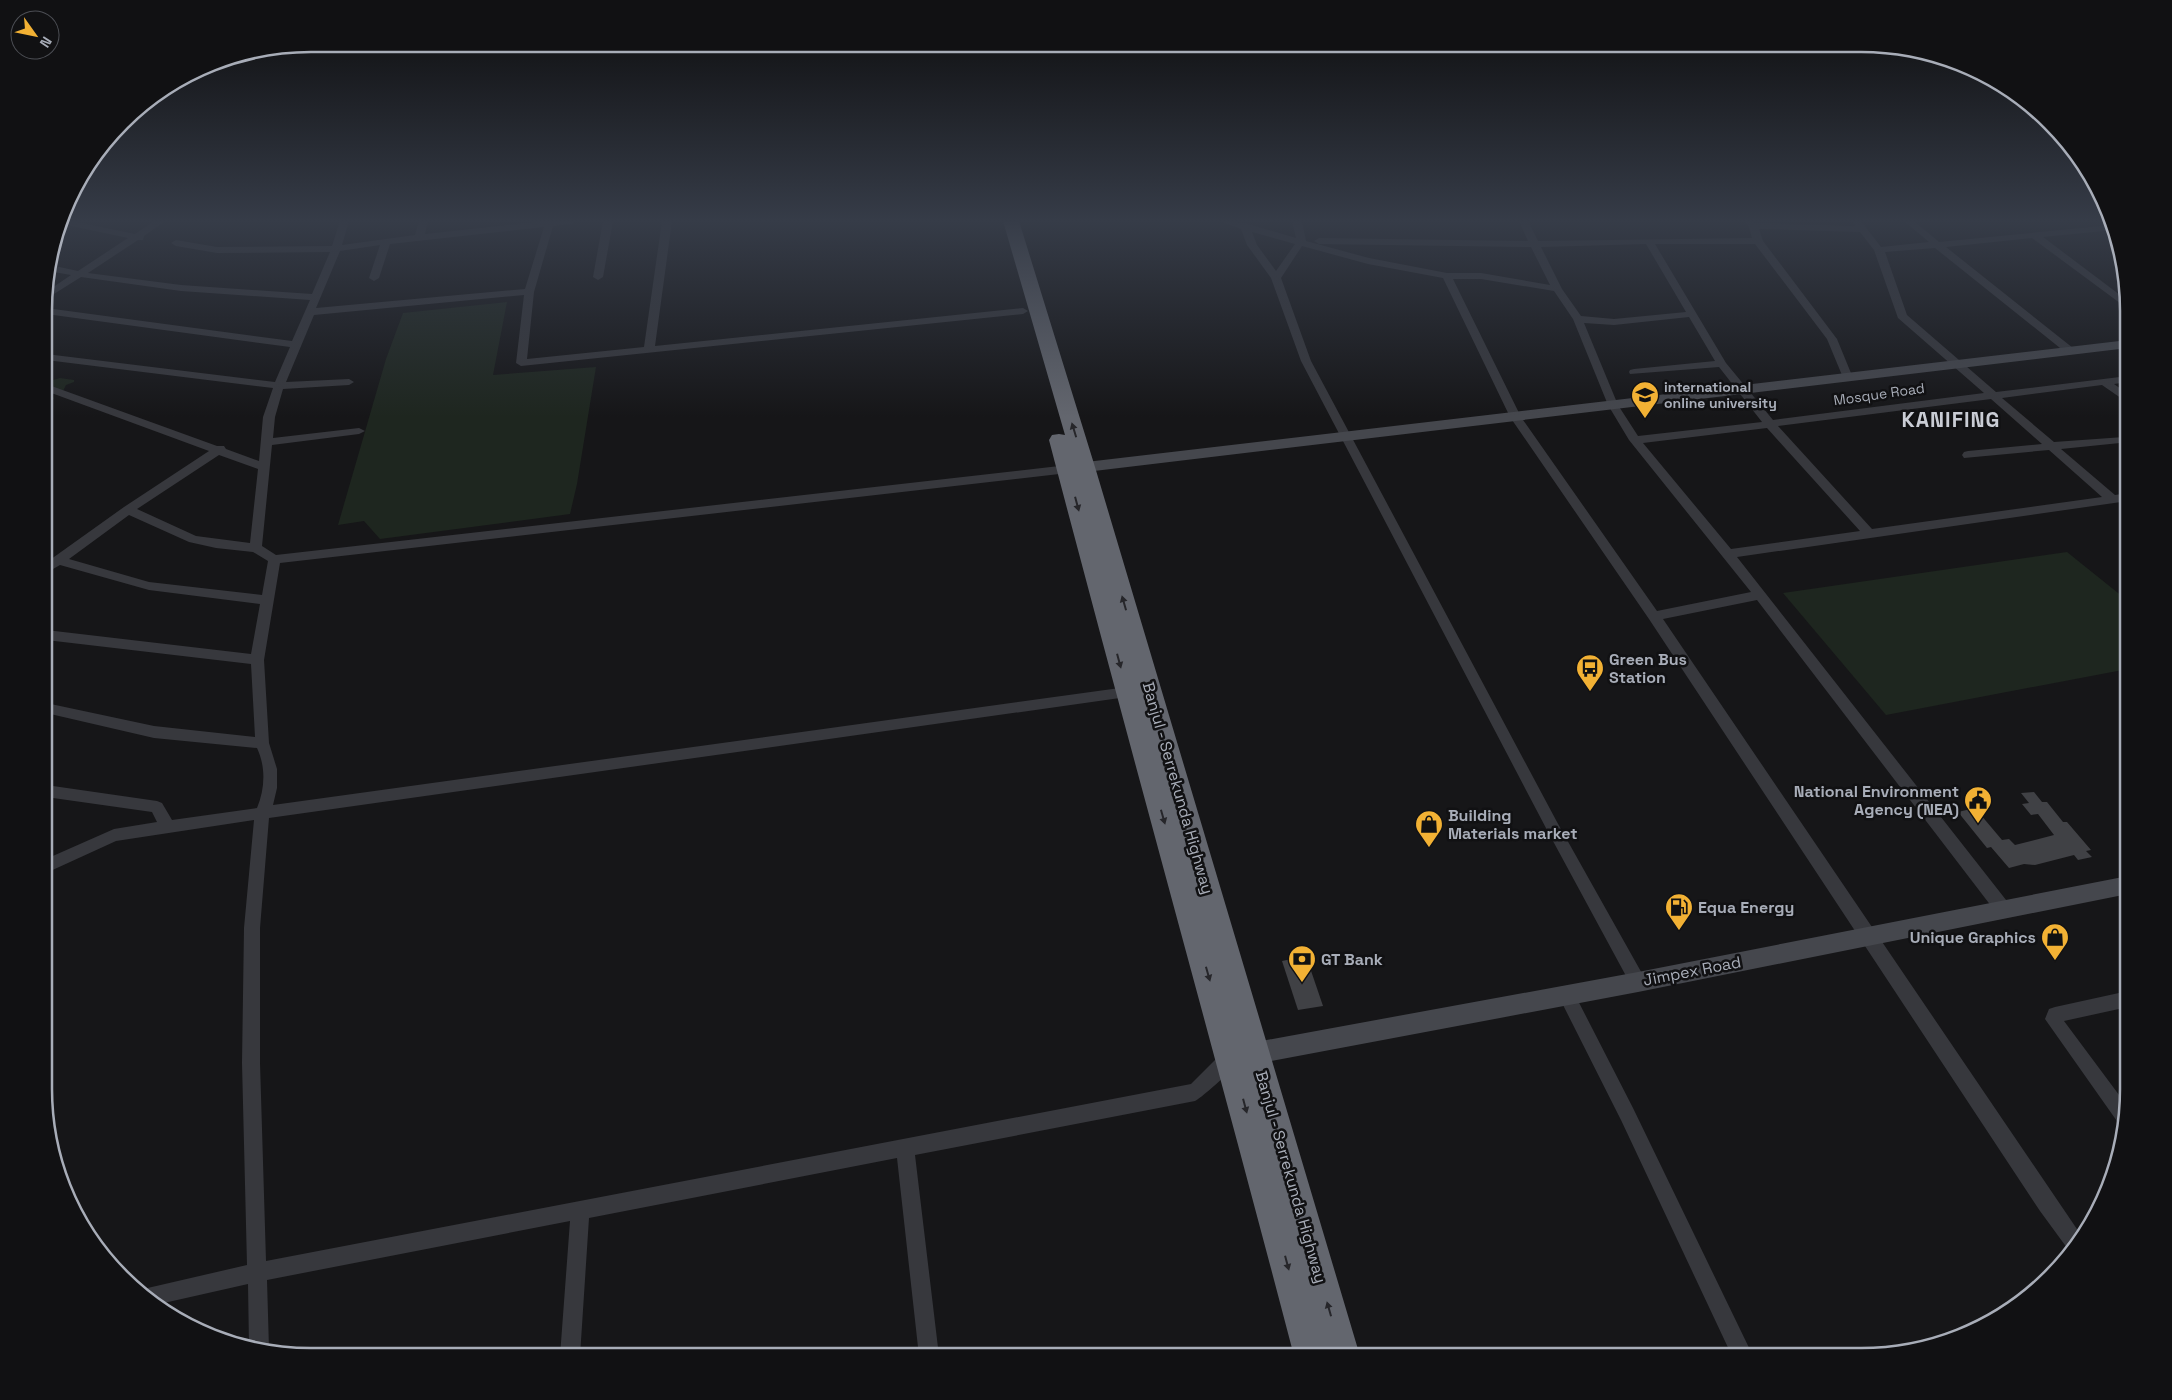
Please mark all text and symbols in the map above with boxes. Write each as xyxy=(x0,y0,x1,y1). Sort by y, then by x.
north arrow xyxy=(10,10,60,60)
text: N xyxy=(36,33,56,51)
place label: international online university xyxy=(1664,378,1777,412)
street label: Mosque Road xyxy=(1832,379,1926,409)
school or university icon: international online university xyxy=(1630,380,1660,419)
district label: KANIFING xyxy=(1902,406,2000,433)
one-way arrow xyxy=(1069,422,1077,437)
one-way arrow xyxy=(1073,496,1081,511)
one-way arrow xyxy=(1119,595,1127,610)
place label: Green Bus Station xyxy=(1609,649,1687,688)
one-way arrow xyxy=(1115,653,1123,668)
bus stop icon: Green Bus Station xyxy=(1575,653,1605,692)
street label: Banjul - Serrekunda Highway xyxy=(1138,679,1218,897)
place label: National Environment Agency (NEA) xyxy=(1794,781,1959,820)
public building icon: National Environment Agency (NEA) xyxy=(1963,785,1993,824)
place label: Building Materials market xyxy=(1448,805,1578,844)
shop icon: Building Materials market xyxy=(1414,809,1444,848)
one-way arrow xyxy=(1159,810,1167,825)
fuel station icon: Equa Energy xyxy=(1664,892,1694,931)
place label: Equa Energy xyxy=(1698,897,1794,918)
shop icon: Unique Graphics xyxy=(2040,922,2070,961)
place label: Unique Graphics xyxy=(1910,927,2036,948)
bank icon: GT Bank xyxy=(1287,944,1317,983)
place label: GT Bank xyxy=(1321,949,1383,970)
street label: Jimpex Road xyxy=(1641,951,1743,991)
one-way arrow xyxy=(1204,966,1212,981)
street label: Banjul - Serrekunda Highway xyxy=(1251,1068,1331,1286)
one-way arrow xyxy=(1241,1099,1249,1114)
one-way arrow xyxy=(1283,1255,1291,1270)
one-way arrow xyxy=(1324,1301,1332,1316)

